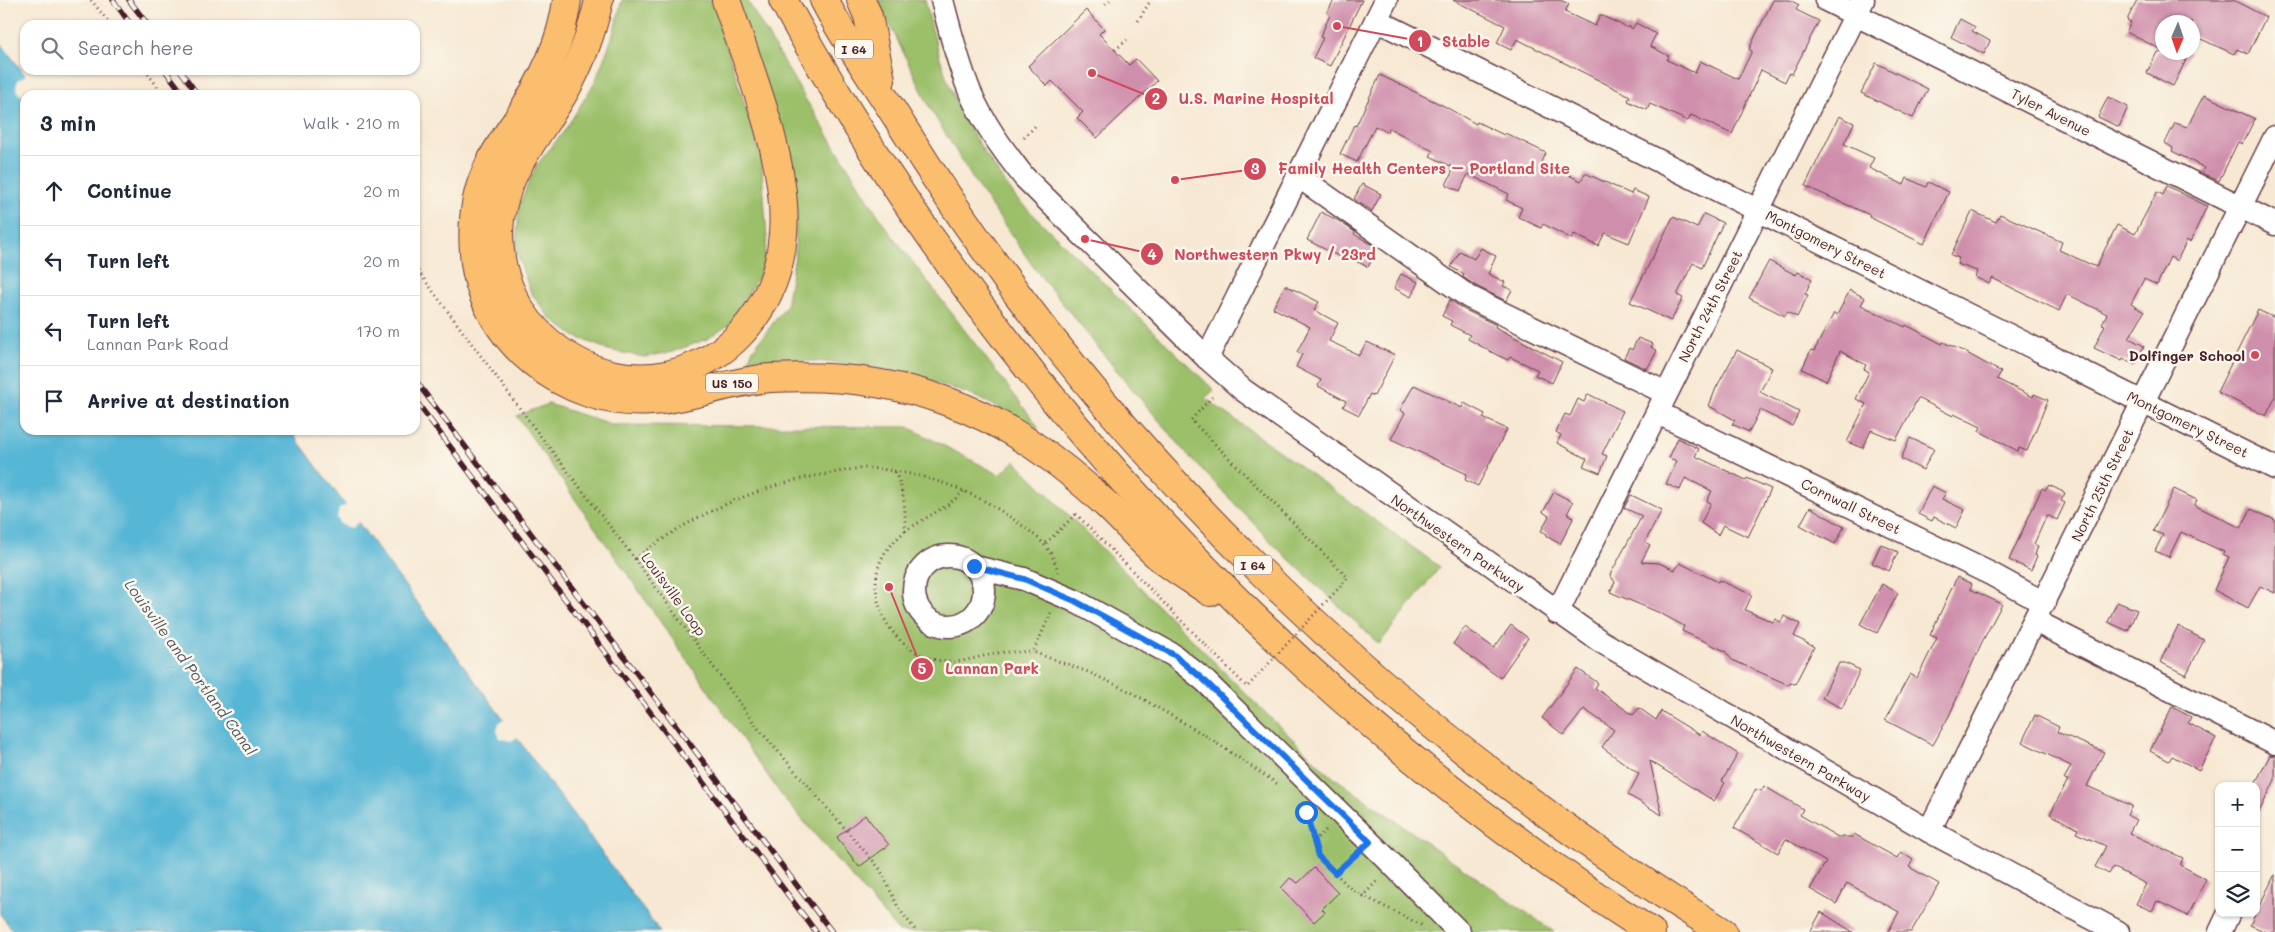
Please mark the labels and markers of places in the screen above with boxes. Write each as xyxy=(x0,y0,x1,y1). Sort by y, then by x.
callout: Stable xyxy=(1407,26,1500,56)
callout: U.S. Marine Hospital xyxy=(1144,84,1344,114)
callout: Family Health Centers – Portland Site xyxy=(1243,154,1580,184)
callout: Northwestern Pkwy / 23rd xyxy=(1139,239,1386,269)
place label: Dolfinger School xyxy=(2129,346,2245,365)
marker: Dolfinger School xyxy=(2249,349,2261,361)
callout: Lannan Park xyxy=(910,654,1049,684)

